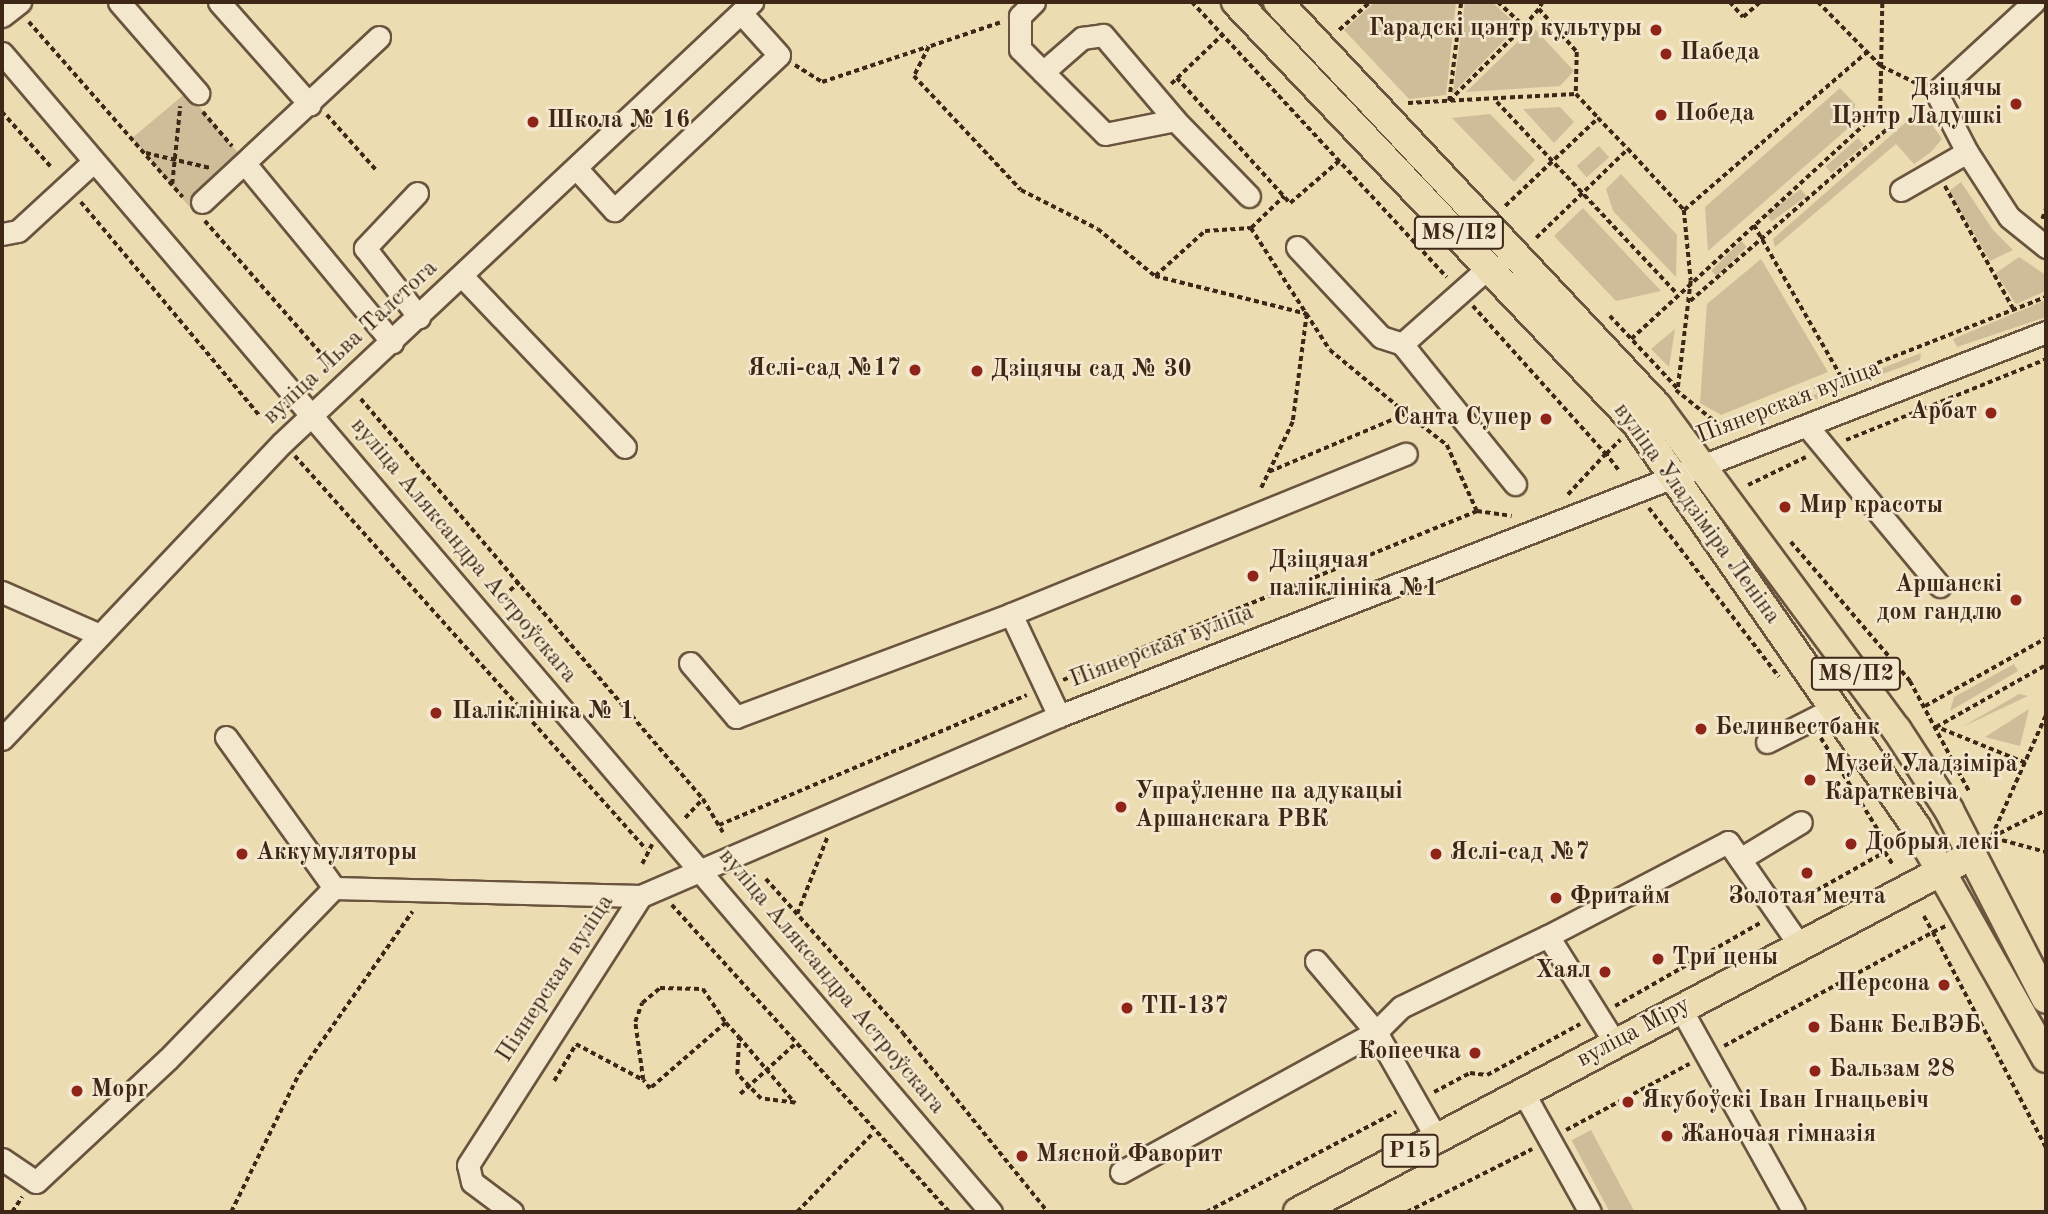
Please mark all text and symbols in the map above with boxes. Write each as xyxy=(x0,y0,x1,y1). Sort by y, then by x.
place label: Гарадскі цэнтр культуры xyxy=(1369,16,1642,44)
marker: Гарадскі цэнтр культуры xyxy=(1648,22,1664,38)
place label: Пабеда xyxy=(1680,40,1760,68)
marker: Пабеда xyxy=(1658,46,1674,62)
place label: Дзіцячы Цэнтр Ладушкі xyxy=(1831,76,2002,132)
marker: Дзіцячы Цэнтр Ладушкі xyxy=(2008,96,2024,112)
place label: Победа xyxy=(1675,101,1755,129)
marker: Победа xyxy=(1653,107,1669,123)
place label: Школа № 16 xyxy=(547,108,690,136)
marker: Школа № 16 xyxy=(525,114,541,130)
road number: М8/П2 xyxy=(1414,214,1504,252)
street label: вуліца Льва Талстога xyxy=(258,255,444,431)
street label: Піянерская вуліца xyxy=(1693,355,1885,451)
place label: Яслі-сад №17 xyxy=(748,356,901,384)
place label: Дзіцячы сад № 30 xyxy=(991,357,1192,385)
marker: Яслі-сад №17 xyxy=(907,362,923,378)
marker: Дзіцячы сад № 30 xyxy=(969,363,985,379)
street label: вуліца Уладзіміра Леніна xyxy=(1606,398,1786,630)
place label: Арбат xyxy=(1910,399,1977,427)
place label: Санта Супер xyxy=(1393,405,1532,433)
marker: Арбат xyxy=(1983,405,1999,421)
marker: Санта Супер xyxy=(1538,411,1554,427)
street label: вуліца Аляксандра Астроўскага xyxy=(343,412,583,690)
place label: Мир красоты xyxy=(1799,493,1943,521)
marker: Мир красоты xyxy=(1777,499,1793,515)
place label: Дзіцячая паліклініка №1 xyxy=(1269,548,1438,604)
marker: Дзіцячая паліклініка №1 xyxy=(1243,566,1263,586)
place label: Аршанскі дом гандлю xyxy=(1877,572,2002,628)
marker: Аршанскі дом гандлю xyxy=(2008,592,2024,608)
street label: Піянерская вуліца xyxy=(1066,599,1258,695)
road number: М8/П2 xyxy=(1811,654,1902,694)
place label: Паліклініка № 1 xyxy=(452,699,634,727)
marker: Паліклініка № 1 xyxy=(426,703,446,723)
place label: Белинвестбанк xyxy=(1715,715,1880,743)
marker: Белинвестбанк xyxy=(1693,721,1709,737)
place label: Музей Уладзіміра Караткевіча xyxy=(1824,752,2018,808)
marker: Музей Уладзіміра Караткевіча xyxy=(1802,772,1818,788)
place label: Упраўленне па адукацыі Аршанскага РВК xyxy=(1135,779,1403,835)
marker: Упраўленне па адукацыі Аршанскага РВК xyxy=(1113,799,1129,815)
place label: Добрыя лекі xyxy=(1865,830,2000,858)
marker: Добрыя лекі xyxy=(1843,836,1859,852)
place label: Аккумуляторы xyxy=(256,840,417,868)
place label: Яслі-сад №7 xyxy=(1450,840,1589,868)
street label: вуліца Аляксандра Астроўскага xyxy=(711,843,951,1121)
marker: Аккумуляторы xyxy=(234,846,250,862)
marker: Яслі-сад №7 xyxy=(1428,846,1444,862)
marker: Золотая мечта xyxy=(1799,865,1815,881)
place label: Фритайм xyxy=(1570,884,1670,912)
place label: Золотая мечта xyxy=(1728,884,1886,912)
street label: Піянерская вуліца xyxy=(491,890,621,1068)
marker: Фритайм xyxy=(1548,890,1564,906)
place label: Три цены xyxy=(1672,945,1778,973)
marker: Три цены xyxy=(1650,951,1666,967)
place label: Хаял xyxy=(1535,958,1591,986)
marker: Хаял xyxy=(1597,964,1613,980)
place label: Персона xyxy=(1837,971,1930,999)
marker: Персона xyxy=(1936,977,1952,993)
street label: вуліца Міру xyxy=(1572,991,1696,1075)
place label: ТП-137 xyxy=(1141,994,1228,1022)
marker: ТП-137 xyxy=(1119,1000,1135,1016)
place label: Банк БелВЭБ xyxy=(1828,1013,1981,1041)
marker: Банк БелВЭБ xyxy=(1806,1019,1822,1035)
place label: Копеечка xyxy=(1358,1039,1461,1067)
marker: Копеечка xyxy=(1467,1045,1483,1061)
place label: Бальзам 28 xyxy=(1829,1057,1955,1085)
marker: Бальзам 28 xyxy=(1807,1063,1823,1079)
place label: Морг xyxy=(91,1077,148,1105)
marker: Морг xyxy=(69,1083,85,1099)
place label: Якубоўскі Іван Ігнацьевіч xyxy=(1642,1088,1929,1116)
marker: Якубоўскі Іван Ігнацьевіч xyxy=(1620,1094,1636,1110)
place label: Жаночая гімназія xyxy=(1681,1122,1876,1150)
marker: Жаночая гімназія xyxy=(1659,1128,1675,1144)
road number: Р15 xyxy=(1380,1132,1440,1170)
place label: Мясной Фаворит xyxy=(1036,1142,1223,1170)
marker: Мясной Фаворит xyxy=(1014,1148,1030,1164)

